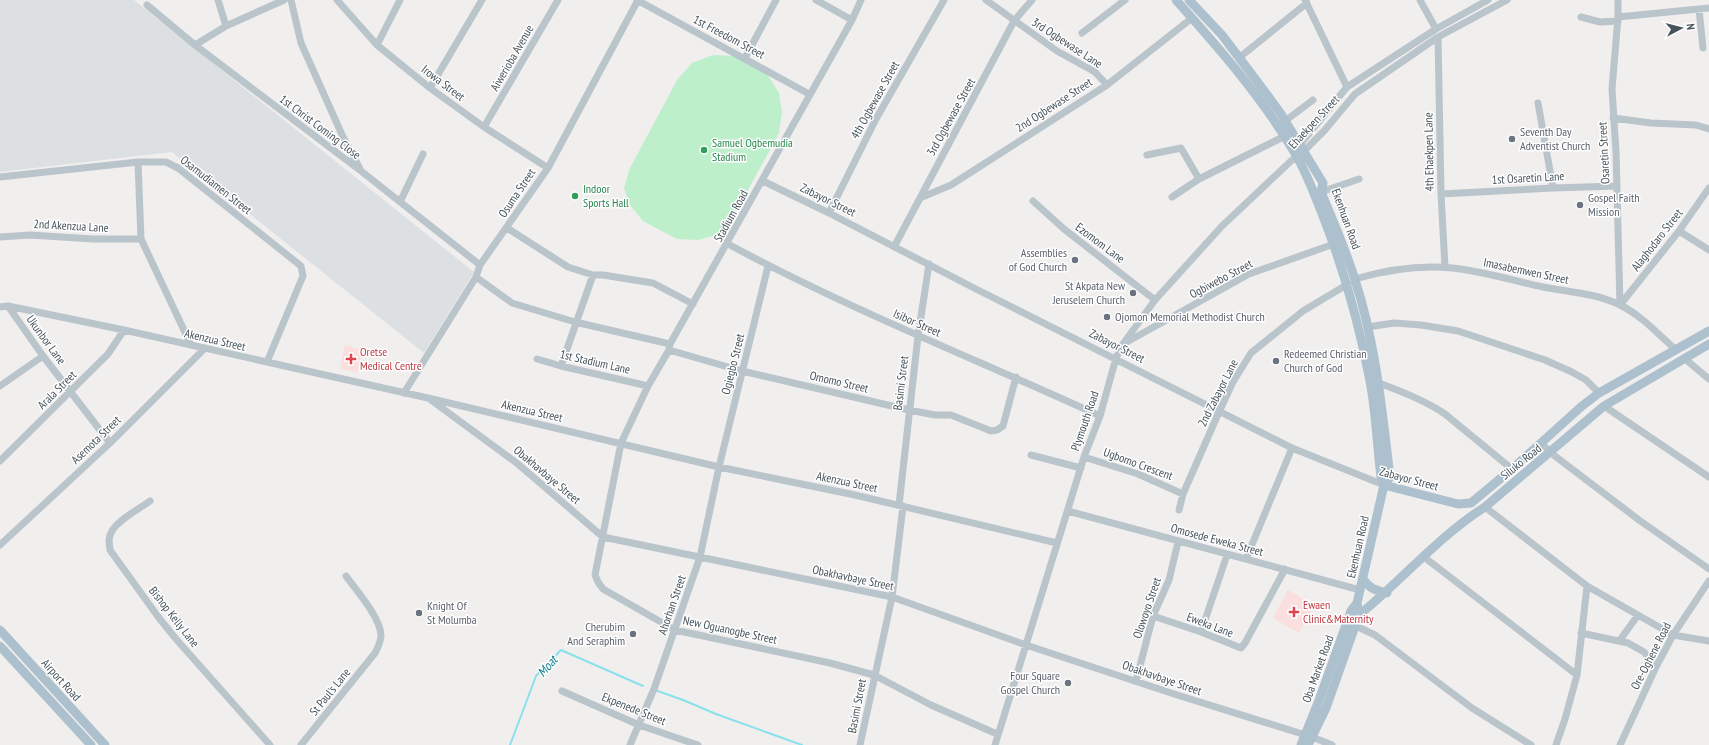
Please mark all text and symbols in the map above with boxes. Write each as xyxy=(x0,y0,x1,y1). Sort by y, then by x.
north arrow xyxy=(1661,8,1701,48)
street label: 1st Freedom Street xyxy=(691,11,768,62)
street label: 3rd Ogbewase Lane xyxy=(1029,14,1106,71)
street label: Aiwerioba Avenue xyxy=(487,22,537,93)
text: N xyxy=(1684,23,1698,31)
street label: 4th Ogbewase Street xyxy=(847,58,902,141)
street label: Irowa Street xyxy=(419,61,469,104)
street label: 2nd Ogbewase Street xyxy=(1013,74,1096,135)
street label: 3rd Ogbewase Street xyxy=(923,75,978,158)
street label: 1st Christ Coming Close xyxy=(277,91,364,162)
street label: Ehaekpen Street xyxy=(1285,91,1343,152)
street label: 4th Ehaekpen Lane xyxy=(1420,112,1437,192)
street label: Osaretin Street xyxy=(1594,121,1613,185)
place label: Seventh Day Adventist Church xyxy=(1520,124,1590,153)
marker: Seventh Day Adventist Church xyxy=(1507,134,1517,144)
place label: Samuel Ogbemudia Stadium xyxy=(712,135,793,164)
marker: Samuel Ogbemudia Stadium xyxy=(699,145,709,155)
street label: Osamudiamen Street xyxy=(178,152,256,218)
street label: Osuma Street xyxy=(495,165,539,220)
street label: 1st Osaretin Lane xyxy=(1491,168,1565,187)
street label: Zabayor Street xyxy=(798,180,859,220)
place label: Indoor Sports Hall xyxy=(583,181,629,210)
street label: Ekenhuan Road xyxy=(1329,186,1364,251)
street label: Stadium Road xyxy=(710,187,751,244)
place label: Gospel Faith Mission xyxy=(1588,190,1640,219)
marker: Indoor Sports Hall xyxy=(570,191,580,201)
marker: Gospel Faith Mission xyxy=(1575,200,1585,210)
street label: Alaghodaro Street xyxy=(1628,205,1686,274)
street label: 2nd Akenzua Lane xyxy=(33,216,109,235)
street label: Ezomom Lane xyxy=(1073,219,1128,266)
place label: Assemblies of God Church xyxy=(1009,245,1067,274)
street label: Imasabemwen Street xyxy=(1482,254,1571,287)
marker: Assemblies of God Church xyxy=(1070,255,1080,265)
street label: Ogbiwebo Street xyxy=(1187,255,1255,301)
place label: St Akpata New Jeruselem Church xyxy=(1052,278,1126,307)
marker: St Akpata New Jeruselem Church xyxy=(1128,288,1138,298)
street label: Isibor Street xyxy=(891,305,944,340)
place label: Ojomon Memorial Methodist Church xyxy=(1115,309,1265,324)
street label: Ukunbor Lane xyxy=(23,312,69,367)
marker: Ojomon Memorial Methodist Church xyxy=(1102,312,1112,322)
street label: Akenzua Street xyxy=(183,325,248,354)
street label: Zabayor Street xyxy=(1087,325,1148,366)
street label: Ogiegbo Street xyxy=(718,331,747,396)
place label: Oretse Medical Centre xyxy=(360,344,422,373)
street label: 1st Stadium Lane xyxy=(558,346,632,377)
place label: Redeemed Christian Church of God xyxy=(1284,346,1366,375)
marker: Oretse Medical Centre xyxy=(345,353,357,365)
street label: Basimi Street xyxy=(890,354,911,411)
marker: Redeemed Christian Church of God xyxy=(1271,356,1281,366)
street label: 2nd Zabayor Lane xyxy=(1194,357,1241,429)
street label: Arala Street xyxy=(34,367,80,412)
street label: Omomo Street xyxy=(808,367,871,396)
street label: Plymouth Road xyxy=(1067,389,1102,453)
street label: Akenzua Street xyxy=(500,396,565,425)
street label: Asemota Street xyxy=(68,412,124,467)
street label: Siluko Road xyxy=(1497,441,1544,483)
street label: Obakhavbaye Street xyxy=(511,442,584,507)
street label: Ugbomo Crescent xyxy=(1101,444,1176,483)
street label: Zabayor Street xyxy=(1378,463,1441,494)
street label: Akenzua Street xyxy=(815,468,880,495)
street label: Ekenhuan Road xyxy=(1343,514,1372,580)
street label: Omosede Eweka Street xyxy=(1169,520,1266,559)
street label: Obakhavbaye Street xyxy=(811,562,896,594)
street label: Ahorhan Street xyxy=(654,572,689,637)
street label: Olowoyo Street xyxy=(1129,575,1164,640)
street label: Bishop Kelly Lane xyxy=(146,583,203,650)
place label: Ewaen Clinic&Maternity xyxy=(1303,597,1374,626)
place label: Knight Of St Molumba xyxy=(427,598,477,627)
marker: Ewaen Clinic&Maternity xyxy=(1288,606,1300,618)
marker: Knight Of St Molumba xyxy=(414,608,424,618)
street label: Eweka Lane xyxy=(1185,609,1236,640)
street label: New Oguanogbe Street xyxy=(682,612,779,647)
place label: Cherubim And Seraphim xyxy=(567,619,625,648)
street label: Ore-Oghene Road xyxy=(1627,620,1674,692)
marker: Cherubim And Seraphim xyxy=(628,629,638,639)
street label: Oba Market Road xyxy=(1298,633,1337,705)
water label: Moat xyxy=(534,651,562,680)
street label: Airport Road xyxy=(38,655,84,704)
street label: Obakhavbaye Street xyxy=(1121,657,1204,698)
street label: St Paul's Lane xyxy=(306,665,353,718)
place label: Four Square Gospel Church xyxy=(1001,668,1060,697)
street label: Basimi Street xyxy=(844,677,869,734)
marker: Four Square Gospel Church xyxy=(1063,678,1073,688)
street label: Ekpenede Street xyxy=(600,689,669,728)

